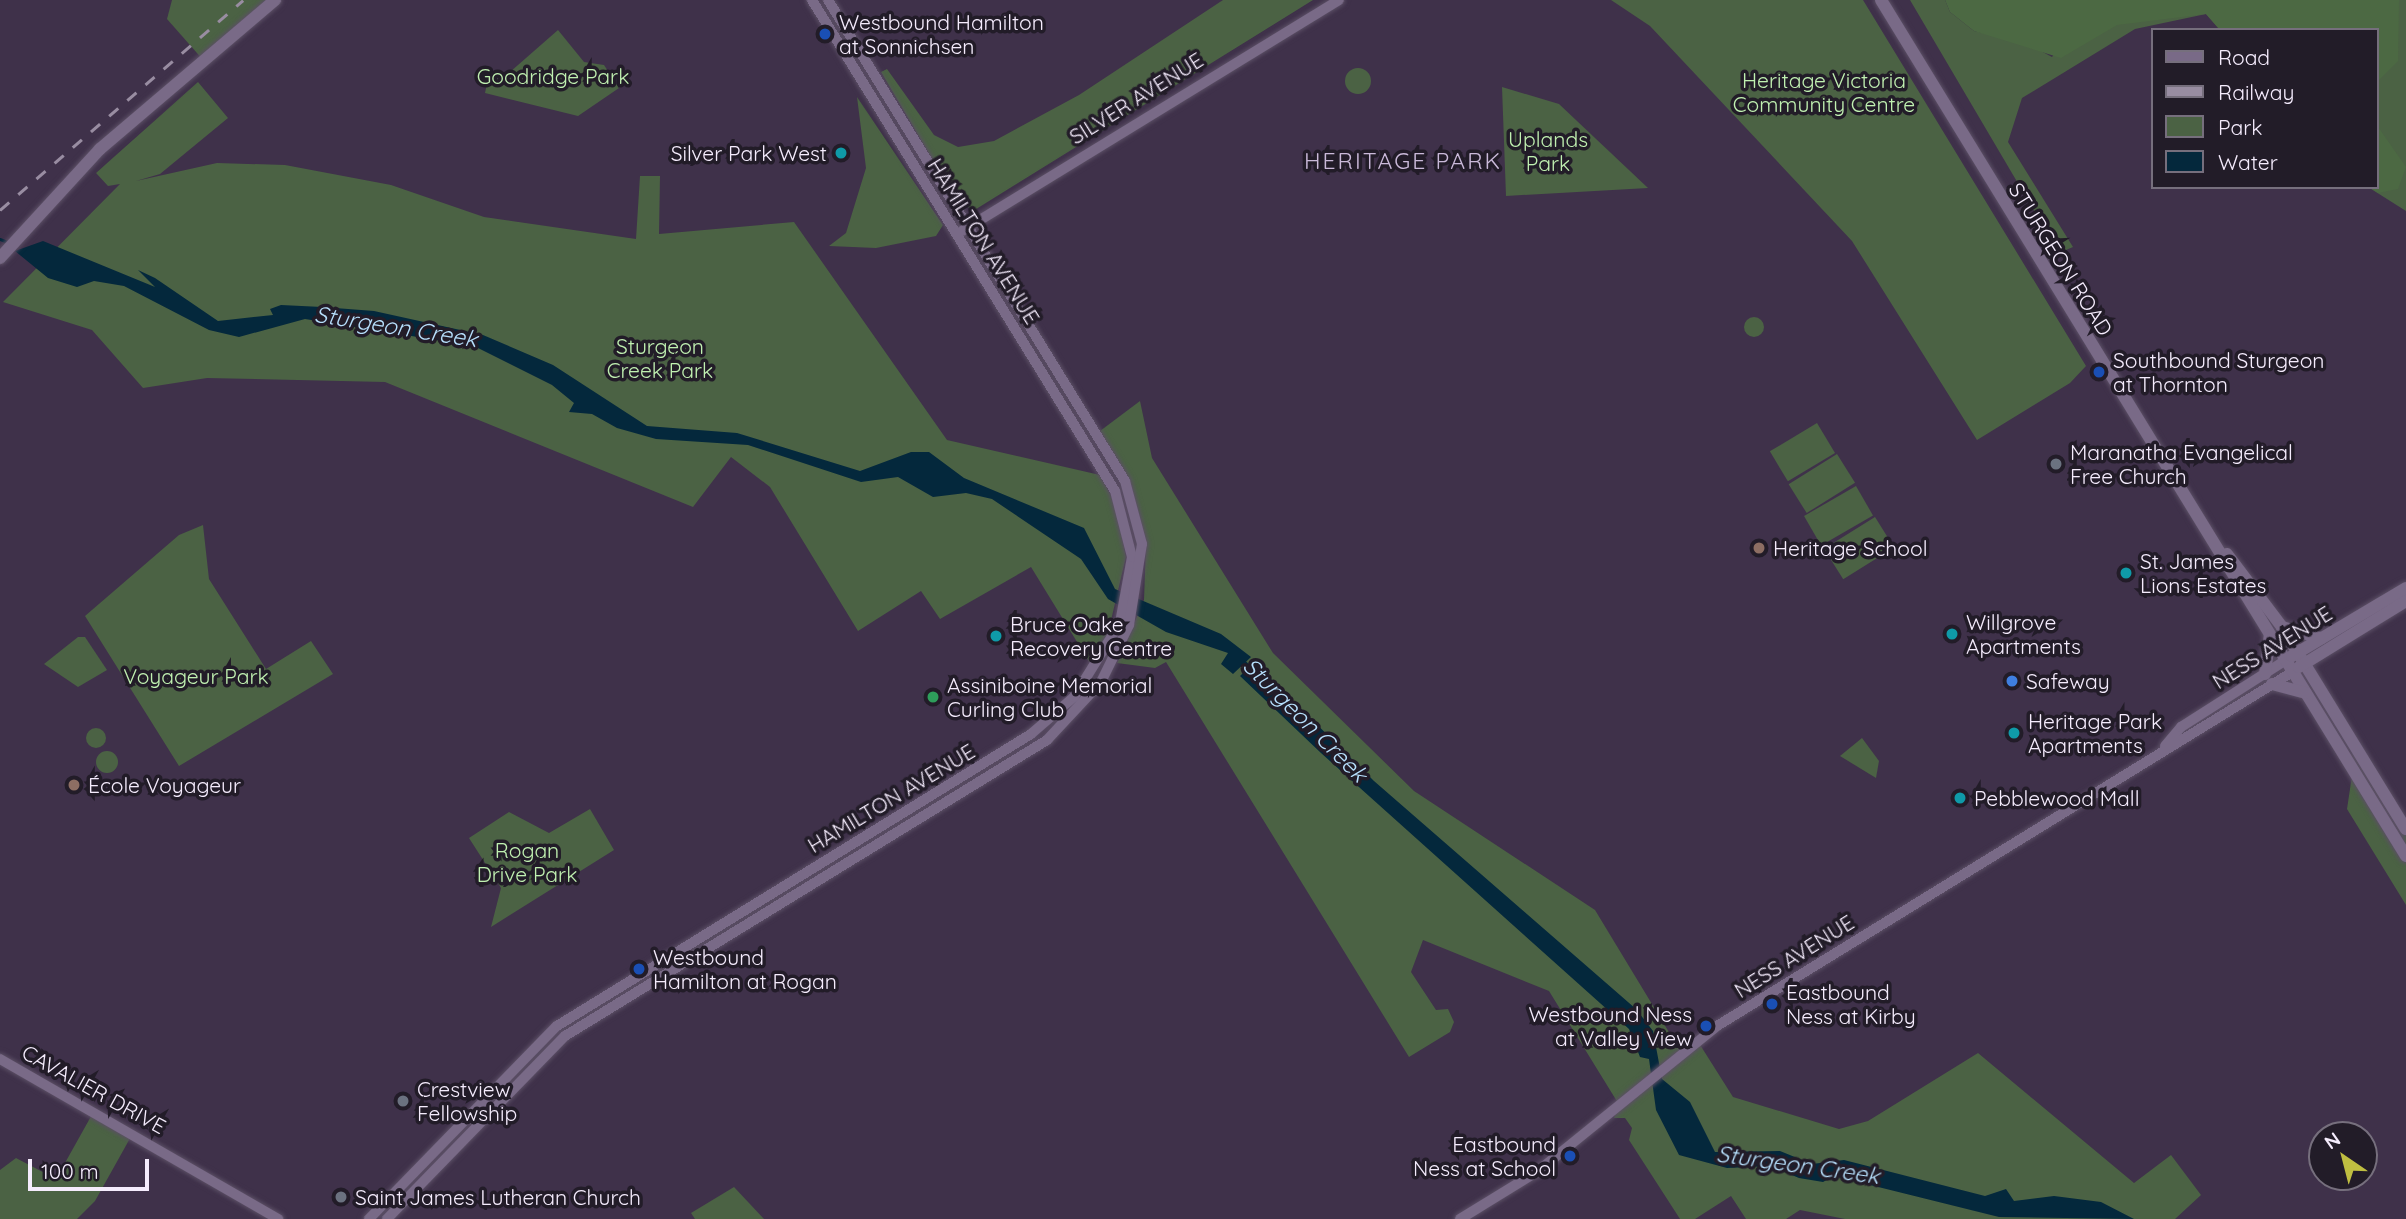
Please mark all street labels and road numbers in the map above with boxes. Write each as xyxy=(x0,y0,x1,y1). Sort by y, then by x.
street label: SILVER AVENUE xyxy=(1065,47,1207,149)
street label: HAMILTON AVENUE xyxy=(923,154,1045,328)
street label: STURGEON ROAD xyxy=(2004,178,2118,340)
street label: NESS AVENUE xyxy=(2208,600,2336,694)
street label: HAMILTON AVENUE xyxy=(803,738,979,858)
street label: NESS AVENUE xyxy=(1730,909,1858,1003)
street label: CAVALIER DRIVE xyxy=(18,1039,170,1139)

